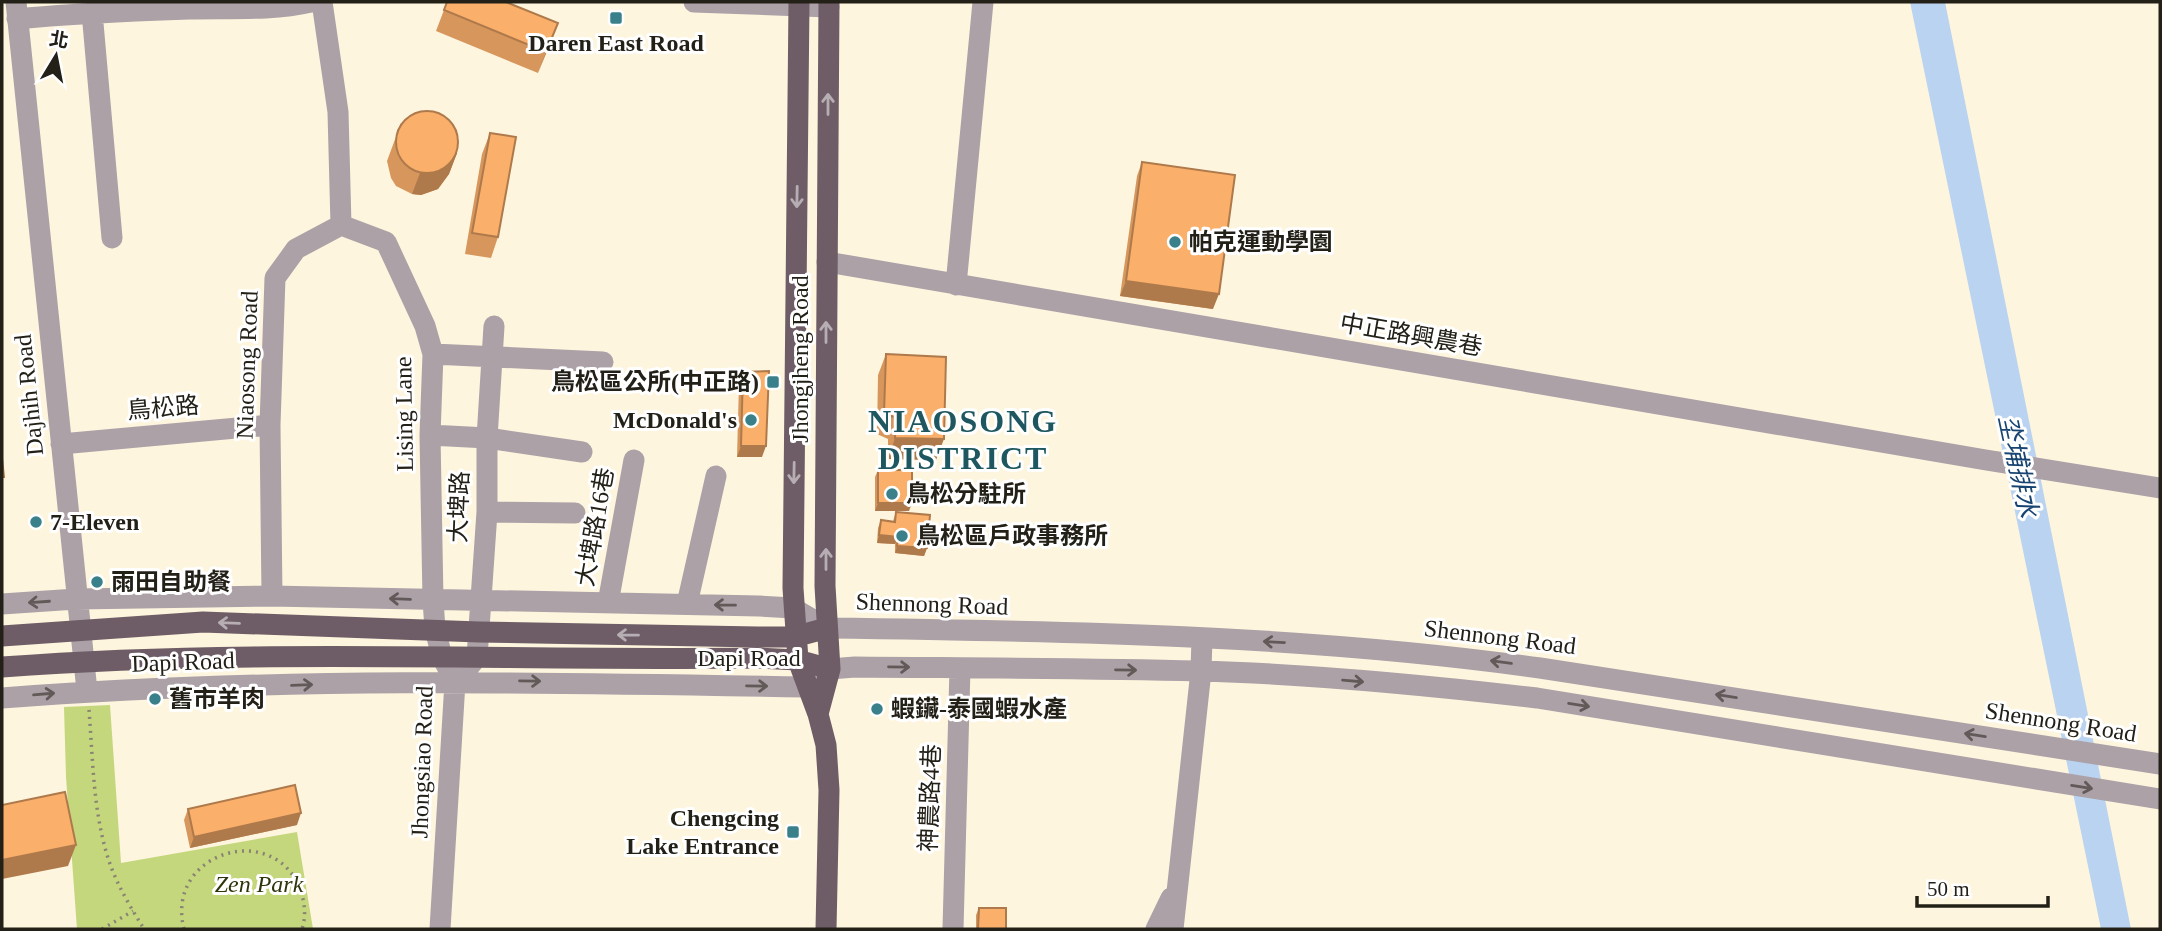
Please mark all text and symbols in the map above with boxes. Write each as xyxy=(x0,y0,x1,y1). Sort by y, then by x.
marker: Daren East Road xyxy=(608,10,624,26)
north arrow xyxy=(21,21,91,91)
text: 北 xyxy=(48,28,70,52)
place label: Daren East Road xyxy=(528,30,704,56)
one-way arrow xyxy=(821,93,835,116)
one-way arrow xyxy=(790,185,804,208)
place label: 帕克運動學園 xyxy=(1189,229,1333,255)
marker: 帕克運動學園 xyxy=(1167,234,1183,250)
street label: Jhongjheng Road xyxy=(787,275,813,443)
street label: Niaosong Road xyxy=(231,290,263,440)
street label: 中正路興農巷 xyxy=(1338,310,1484,360)
one-way arrow xyxy=(819,321,833,344)
street label: Dajhih Road xyxy=(10,333,48,457)
street label: Lising Lane xyxy=(390,356,418,472)
place label: 鳥松區公所(中正路) xyxy=(551,369,759,395)
marker: 鳥松區公所(中正路) xyxy=(765,374,781,390)
street label: 鳥松路 xyxy=(126,392,200,424)
district label: NIAOSONG DISTRICT xyxy=(868,403,1058,476)
place label: McDonald's xyxy=(613,407,737,433)
marker: McDonald's xyxy=(743,412,759,428)
water label: 坔埔排水 xyxy=(1993,412,2043,521)
one-way arrow xyxy=(787,461,800,484)
street label: 大埤路16巷 xyxy=(572,466,618,588)
street label: 大埤路 xyxy=(445,471,473,543)
place label: 鳥松分駐所 xyxy=(906,481,1026,507)
marker: 鳥松分駐所 xyxy=(884,486,900,502)
place label: 7-Eleven xyxy=(50,509,139,535)
marker: 7-Eleven xyxy=(28,514,44,530)
place label: 鳥松區戶政事務所 xyxy=(916,523,1108,549)
marker: 鳥松區戶政事務所 xyxy=(894,528,910,544)
one-way arrow xyxy=(819,548,833,571)
place label: 雨田自助餐 xyxy=(111,569,231,595)
marker: 雨田自助餐 xyxy=(89,574,105,590)
street label: Shennong Road xyxy=(855,588,1009,620)
one-way arrow xyxy=(389,592,412,606)
one-way arrow xyxy=(28,596,51,609)
one-way arrow xyxy=(714,598,737,612)
street label: Shennong Road xyxy=(1423,615,1577,659)
one-way arrow xyxy=(218,616,241,629)
one-way arrow xyxy=(617,628,640,641)
one-way arrow xyxy=(1263,635,1286,648)
street label: Dapi Road xyxy=(697,645,801,671)
street label: Dapi Road xyxy=(131,647,235,677)
one-way arrow xyxy=(1490,655,1513,668)
one-way arrow xyxy=(887,660,910,674)
one-way arrow xyxy=(1114,663,1137,677)
one-way arrow xyxy=(518,675,541,688)
one-way arrow xyxy=(1341,675,1364,688)
one-way arrow xyxy=(290,678,313,692)
one-way arrow xyxy=(745,679,768,692)
street label: Jhongsiao Road xyxy=(406,685,438,839)
place label: 舊市羊肉 xyxy=(169,686,265,712)
one-way arrow xyxy=(33,687,55,700)
one-way arrow xyxy=(1715,689,1737,702)
marker: 舊市羊肉 xyxy=(147,691,163,707)
place label: 蝦鑶-泰國蝦水產 xyxy=(891,696,1067,722)
street label: Shennong Road xyxy=(1984,697,2138,747)
one-way arrow xyxy=(1567,699,1590,712)
marker: 蝦鑶-泰國蝦水產 xyxy=(869,701,885,717)
one-way arrow xyxy=(1964,728,1986,741)
street label: 神農路4巷 xyxy=(915,744,945,852)
one-way arrow xyxy=(2070,781,2093,794)
place label: Chengcing Lake Entrance xyxy=(626,805,779,859)
marker: Chengcing Lake Entrance xyxy=(785,824,801,840)
scale bar xyxy=(1917,864,2048,908)
park label: Zen Park xyxy=(215,871,304,897)
text: 50 m xyxy=(1927,877,1970,901)

